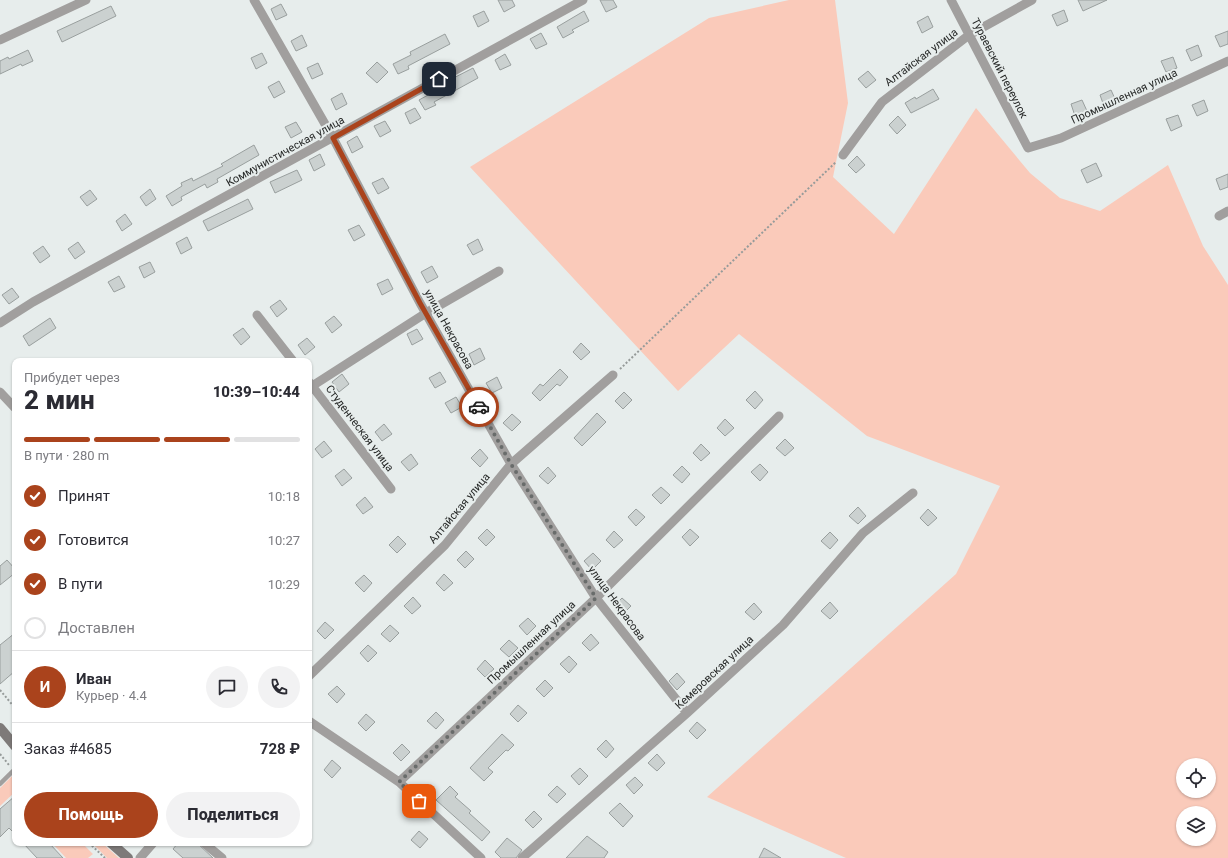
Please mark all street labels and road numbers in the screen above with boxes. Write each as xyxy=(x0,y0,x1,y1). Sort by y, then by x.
street label: Тураевский переулок xyxy=(969,16,1030,120)
street label: Алтайская улица xyxy=(882,26,960,89)
street label: Промышленная улица xyxy=(1069,66,1179,127)
street label: Коммунистическая улица xyxy=(224,113,347,189)
street label: улица Некрасова xyxy=(421,287,476,371)
street label: Студенческая улица xyxy=(323,383,396,474)
street label: Алтайская улица xyxy=(426,470,493,546)
street label: улица Некрасова xyxy=(585,563,648,643)
street label: Промышленная улица xyxy=(485,598,578,687)
street label: Кемеровская улица xyxy=(673,633,756,712)

